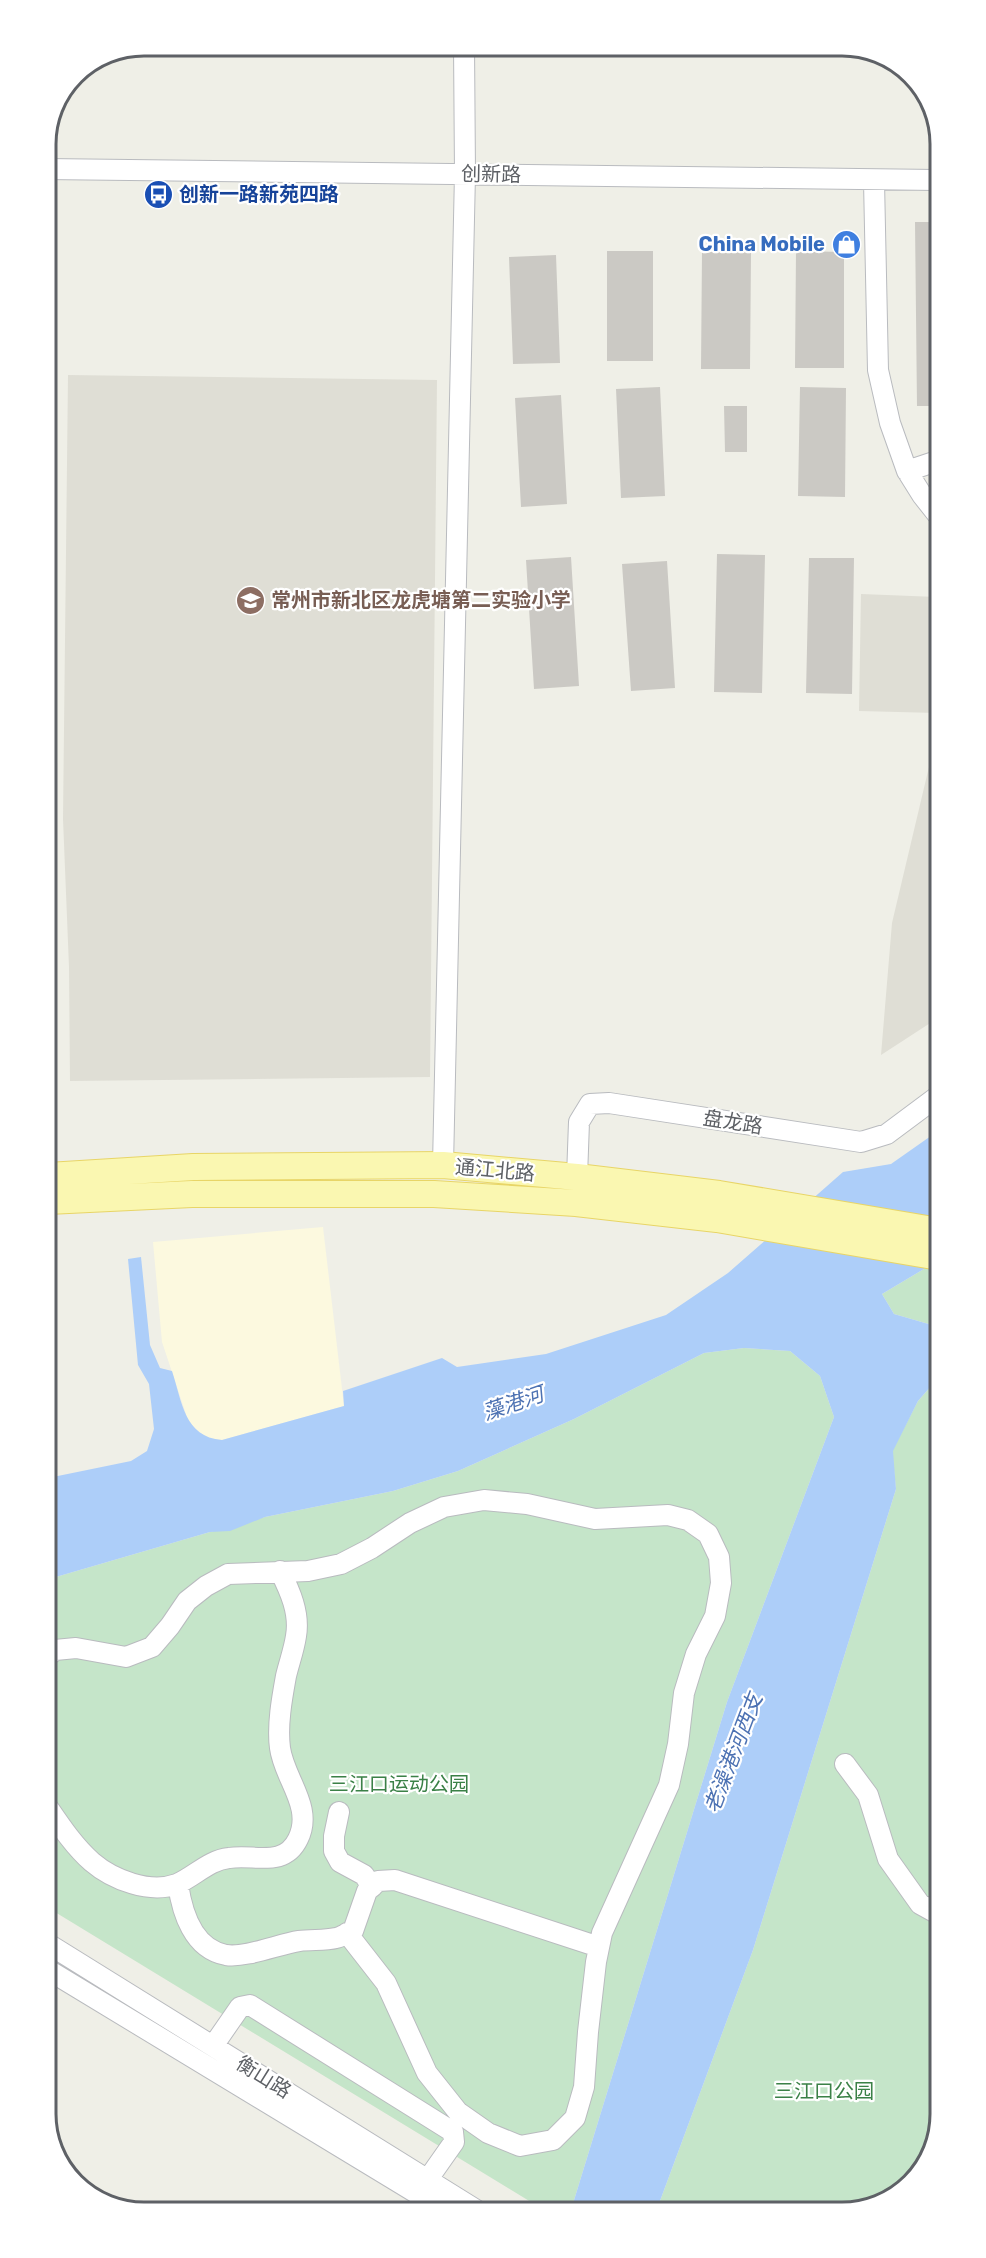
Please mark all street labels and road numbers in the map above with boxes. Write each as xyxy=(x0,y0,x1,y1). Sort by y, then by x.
street label: 创新路 xyxy=(461,161,521,187)
street label: 盘龙路 xyxy=(701,1105,765,1139)
street label: 通江北路 xyxy=(454,1155,536,1185)
street label: 衡山路 xyxy=(232,2051,296,2103)

